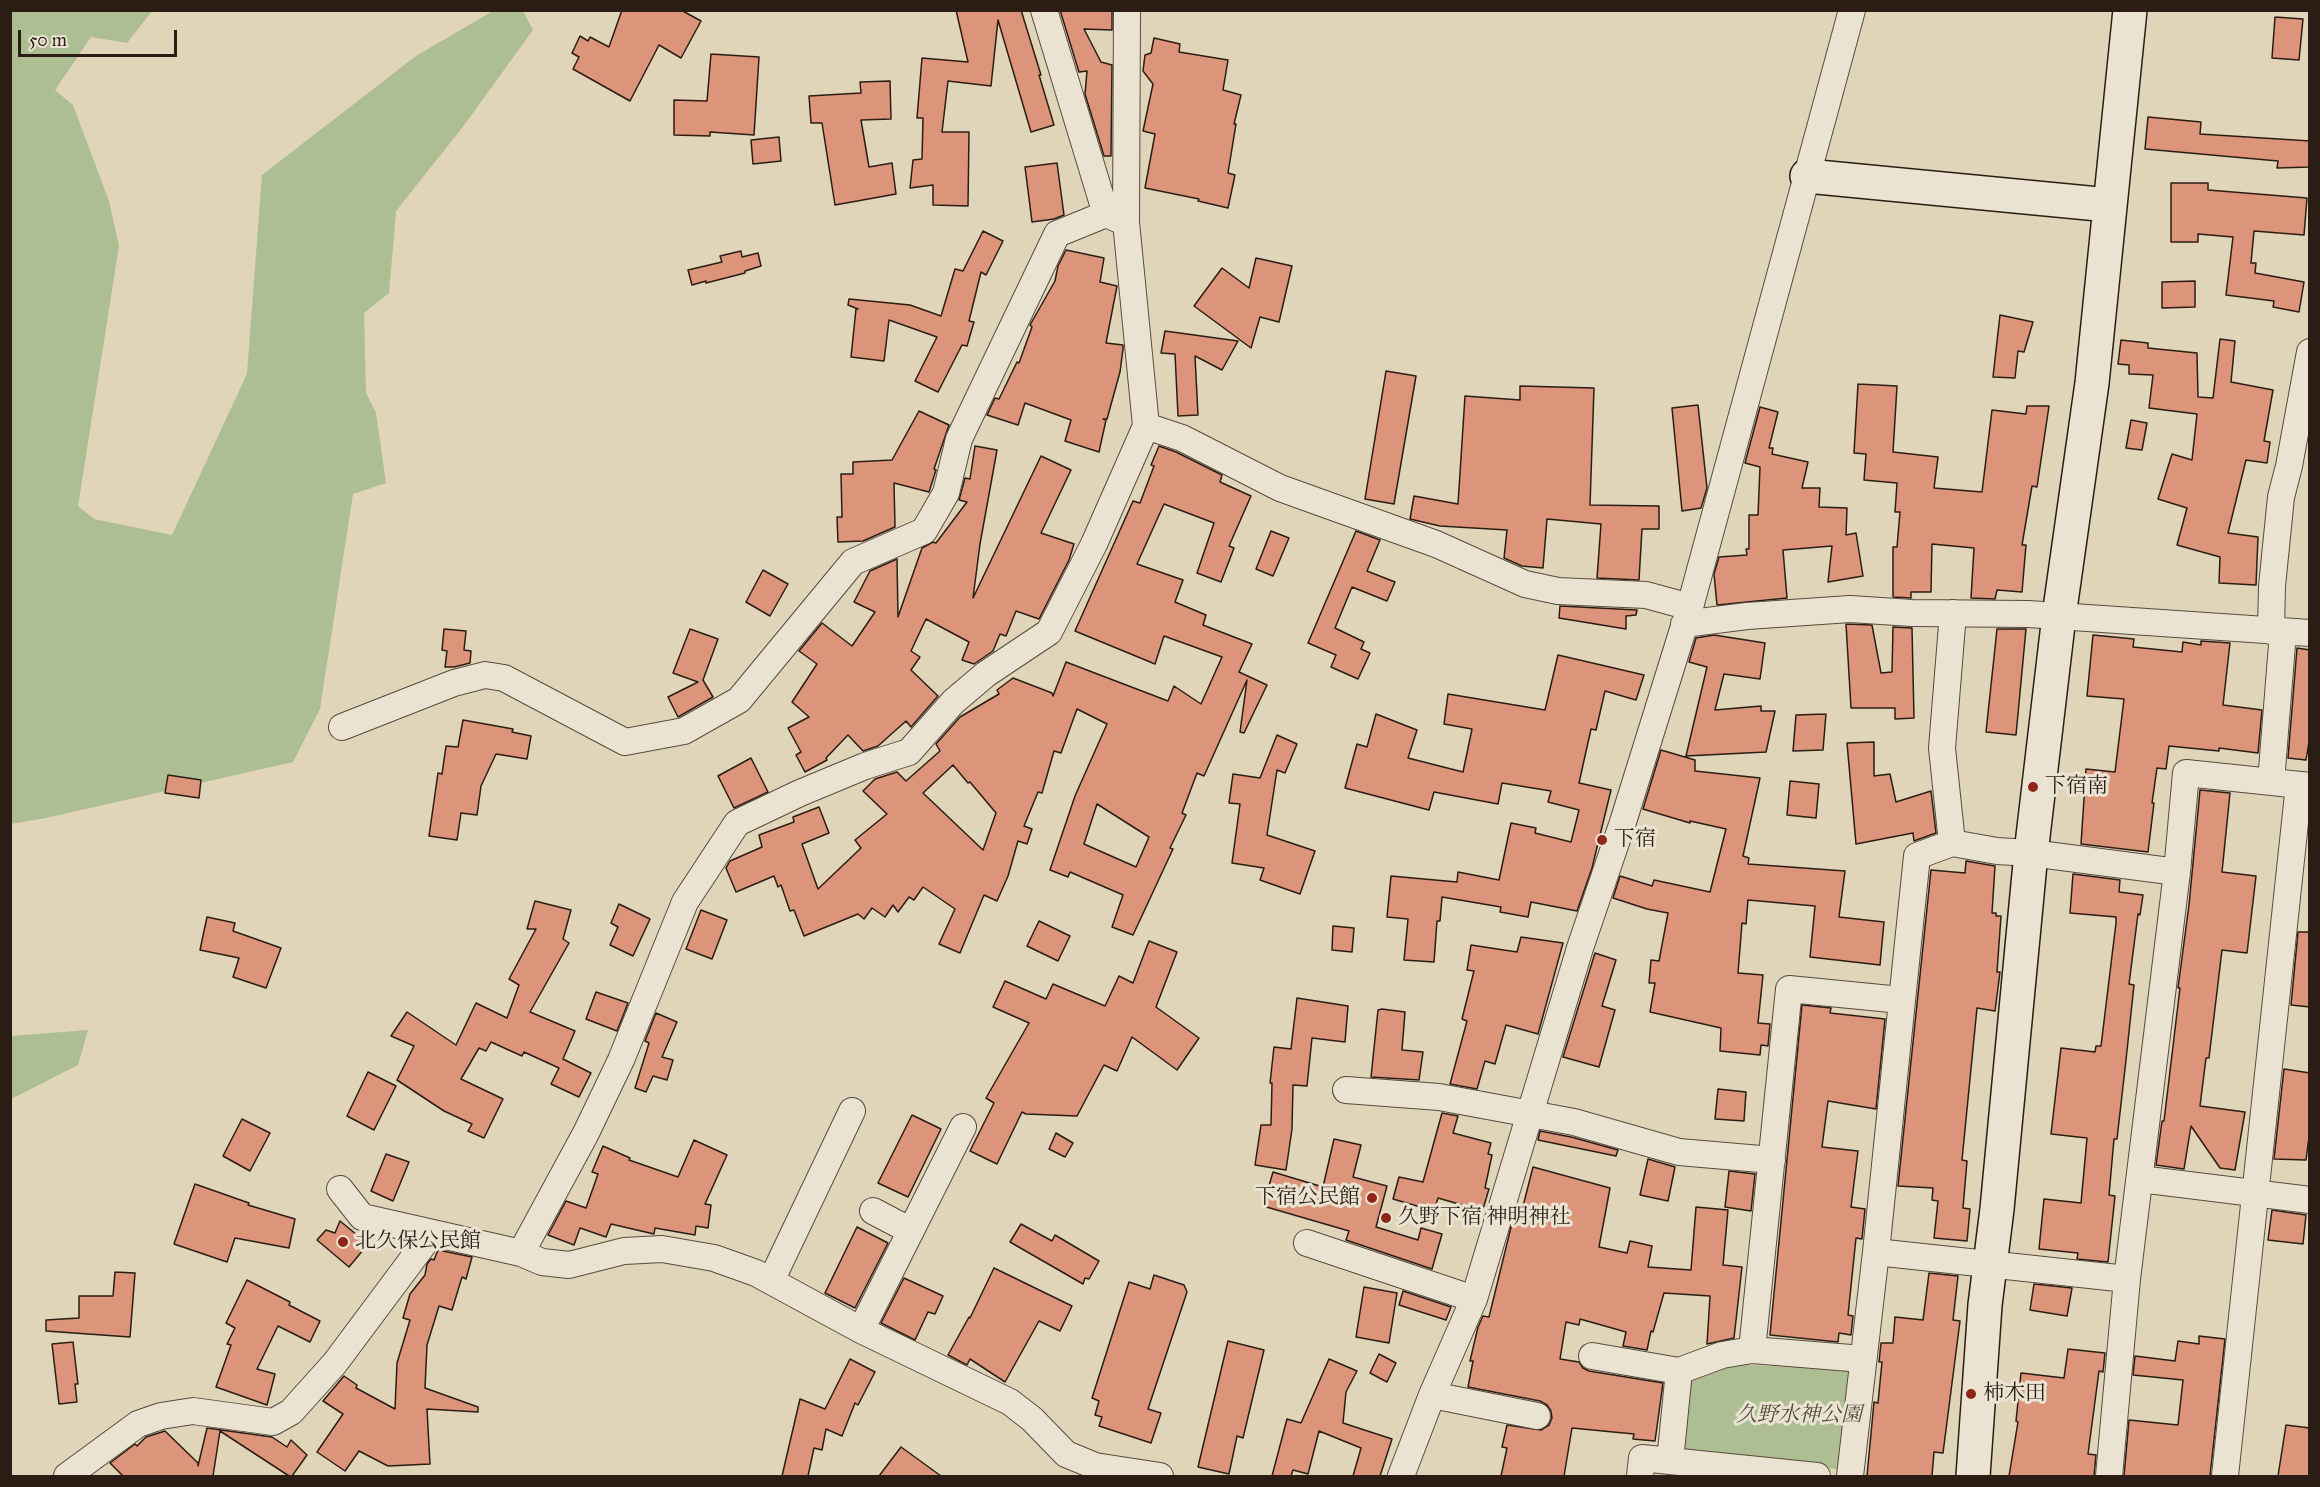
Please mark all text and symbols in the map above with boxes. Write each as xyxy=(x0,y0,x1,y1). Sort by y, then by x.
scale bar xyxy=(21,18,180,56)
text: 50 m xyxy=(29,29,67,51)
place label: 下宿南 xyxy=(2045,774,2108,800)
marker: 下宿南 xyxy=(2026,780,2040,794)
place label: 下宿 xyxy=(1614,827,1656,853)
marker: 下宿 xyxy=(1595,833,1609,847)
place label: 下宿公民館 xyxy=(1255,1185,1360,1211)
marker: 下宿公民館 xyxy=(1365,1191,1379,1205)
place label: 久野下宿 神明神社 xyxy=(1398,1205,1571,1231)
marker: 久野下宿 神明神社 xyxy=(1379,1211,1393,1225)
place label: 北久保公民館 xyxy=(355,1229,481,1255)
marker: 北久保公民館 xyxy=(336,1235,350,1249)
place label: 柿木田 xyxy=(1983,1381,2046,1407)
marker: 柿木田 xyxy=(1964,1387,1978,1401)
park label: 久野水神公園 xyxy=(1736,1403,1862,1429)

